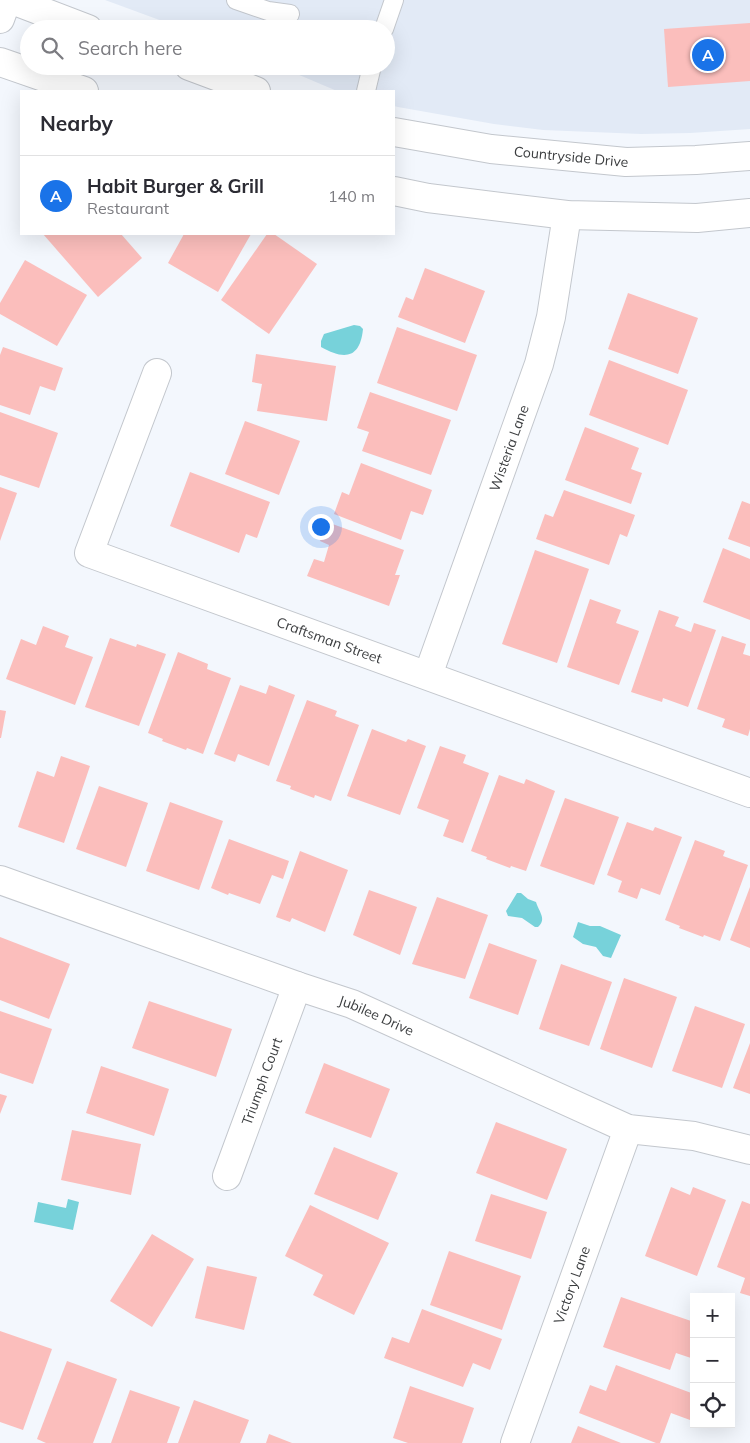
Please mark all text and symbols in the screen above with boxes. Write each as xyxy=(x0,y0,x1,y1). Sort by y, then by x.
search box xyxy=(20,20,395,75)
icon: search xyxy=(38,34,66,62)
text: Search here xyxy=(78,36,182,60)
pin: A xyxy=(692,36,724,74)
text: Nearby xyxy=(40,110,113,136)
street label: Countryside Drive xyxy=(513,142,629,171)
text: Habit Burger & Grill xyxy=(87,174,264,198)
text: A xyxy=(50,186,62,206)
text: 140 m xyxy=(328,186,375,206)
text: Restaurant xyxy=(87,198,169,218)
street label: Wisteria Lane xyxy=(485,402,533,494)
your location xyxy=(308,514,334,540)
street label: Craftsman Street xyxy=(274,613,384,668)
street label: Jubilee Drive xyxy=(336,991,417,1040)
street label: Triumph Court xyxy=(238,1035,286,1128)
street label: Victory Lane xyxy=(550,1244,594,1326)
map controls xyxy=(690,1293,735,1428)
button: + xyxy=(690,1293,735,1338)
button: − xyxy=(690,1338,735,1383)
button: locate xyxy=(690,1383,735,1428)

